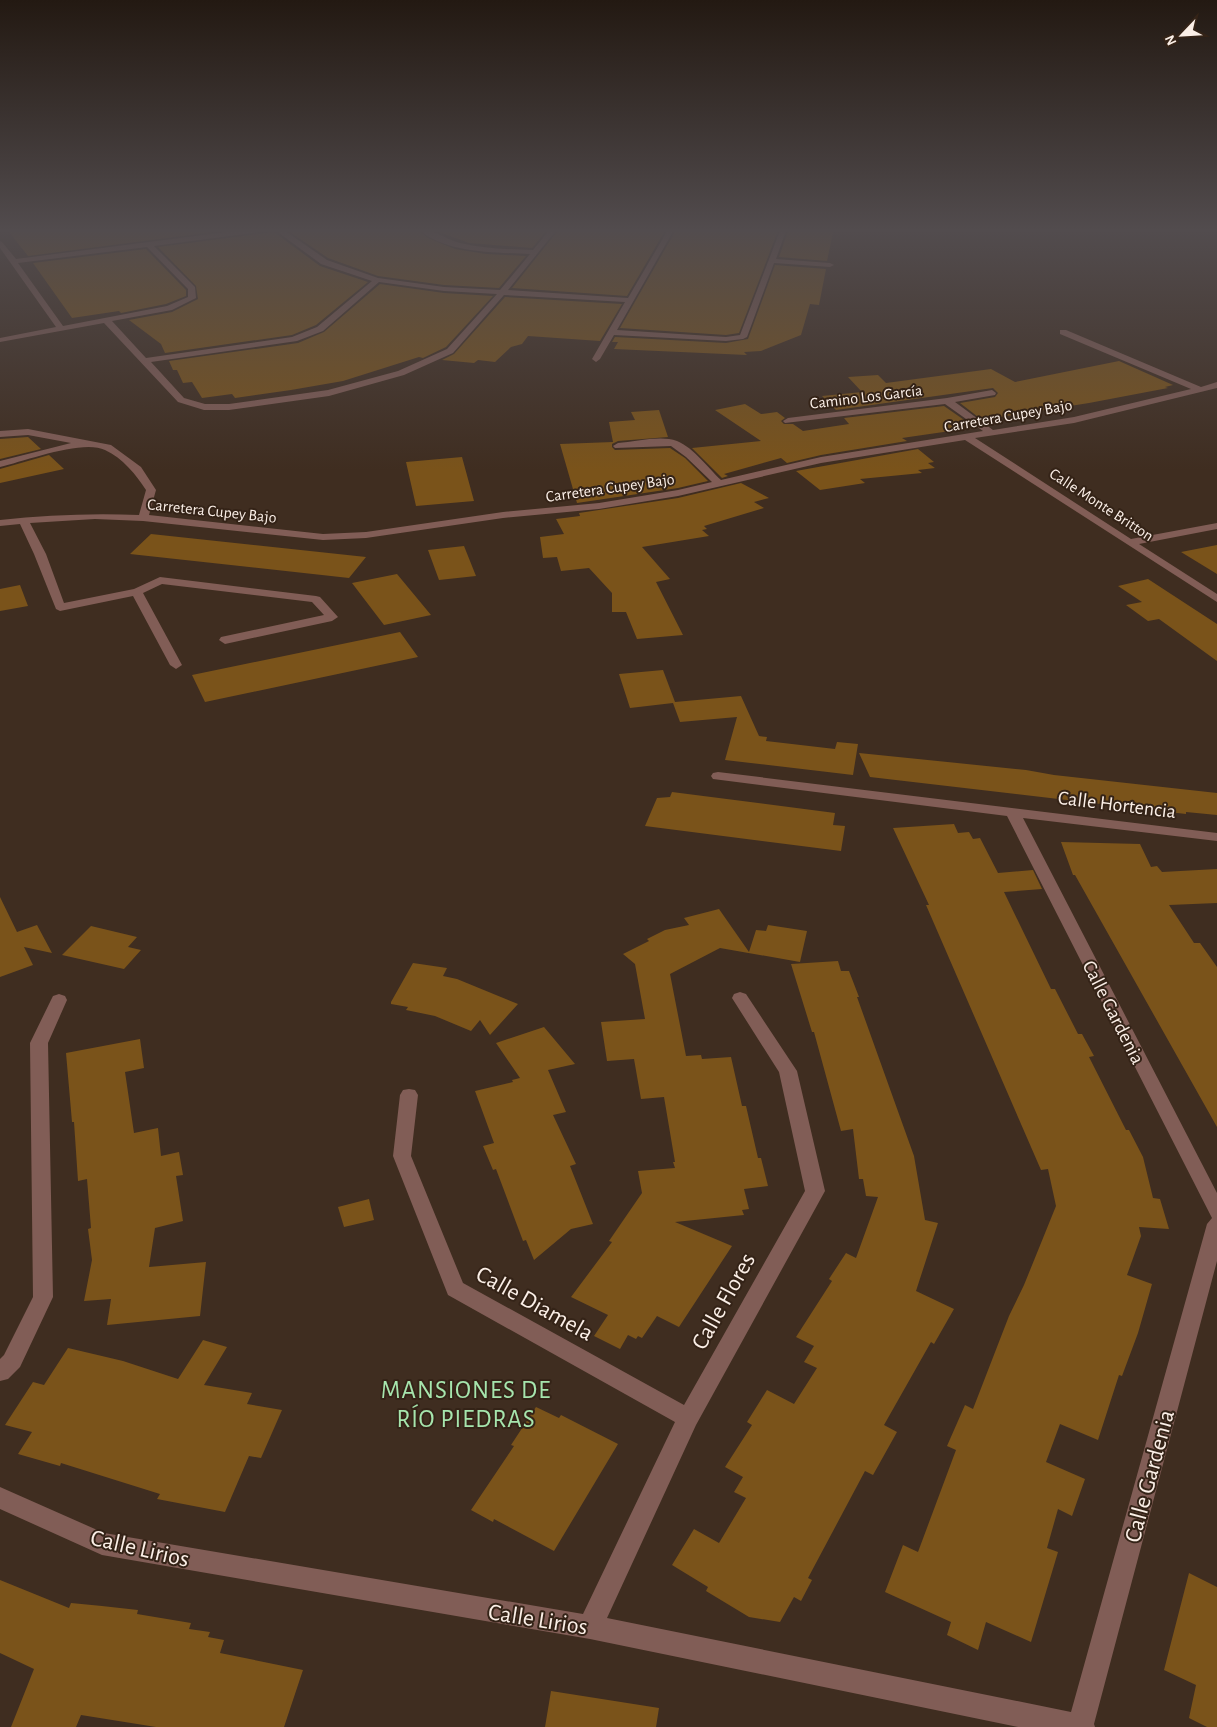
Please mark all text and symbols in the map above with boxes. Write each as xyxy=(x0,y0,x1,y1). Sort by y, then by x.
north arrow xyxy=(1157,10,1207,60)
text: N xyxy=(1163,33,1180,47)
street label: Camino Los García xyxy=(809,382,923,412)
street label: Carretera Cupey Bajo xyxy=(943,397,1074,436)
street label: Calle Monte Britton xyxy=(1047,465,1156,544)
street label: Carretera Cupey Bajo xyxy=(545,471,676,506)
street label: Carretera Cupey Bajo xyxy=(146,496,277,527)
street label: Calle Hortencia xyxy=(1057,788,1177,822)
street label: Calle Gardenia xyxy=(1078,957,1148,1067)
street label: Calle Flores xyxy=(688,1249,760,1354)
street label: Calle Diamela xyxy=(472,1262,597,1346)
district label: MANSIONES DE RÍO PIEDRAS xyxy=(381,1378,551,1432)
street label: Calle Gardenia xyxy=(1121,1407,1179,1545)
street label: Calle Lirios xyxy=(88,1526,191,1572)
street label: Calle Lirios xyxy=(486,1600,589,1640)

